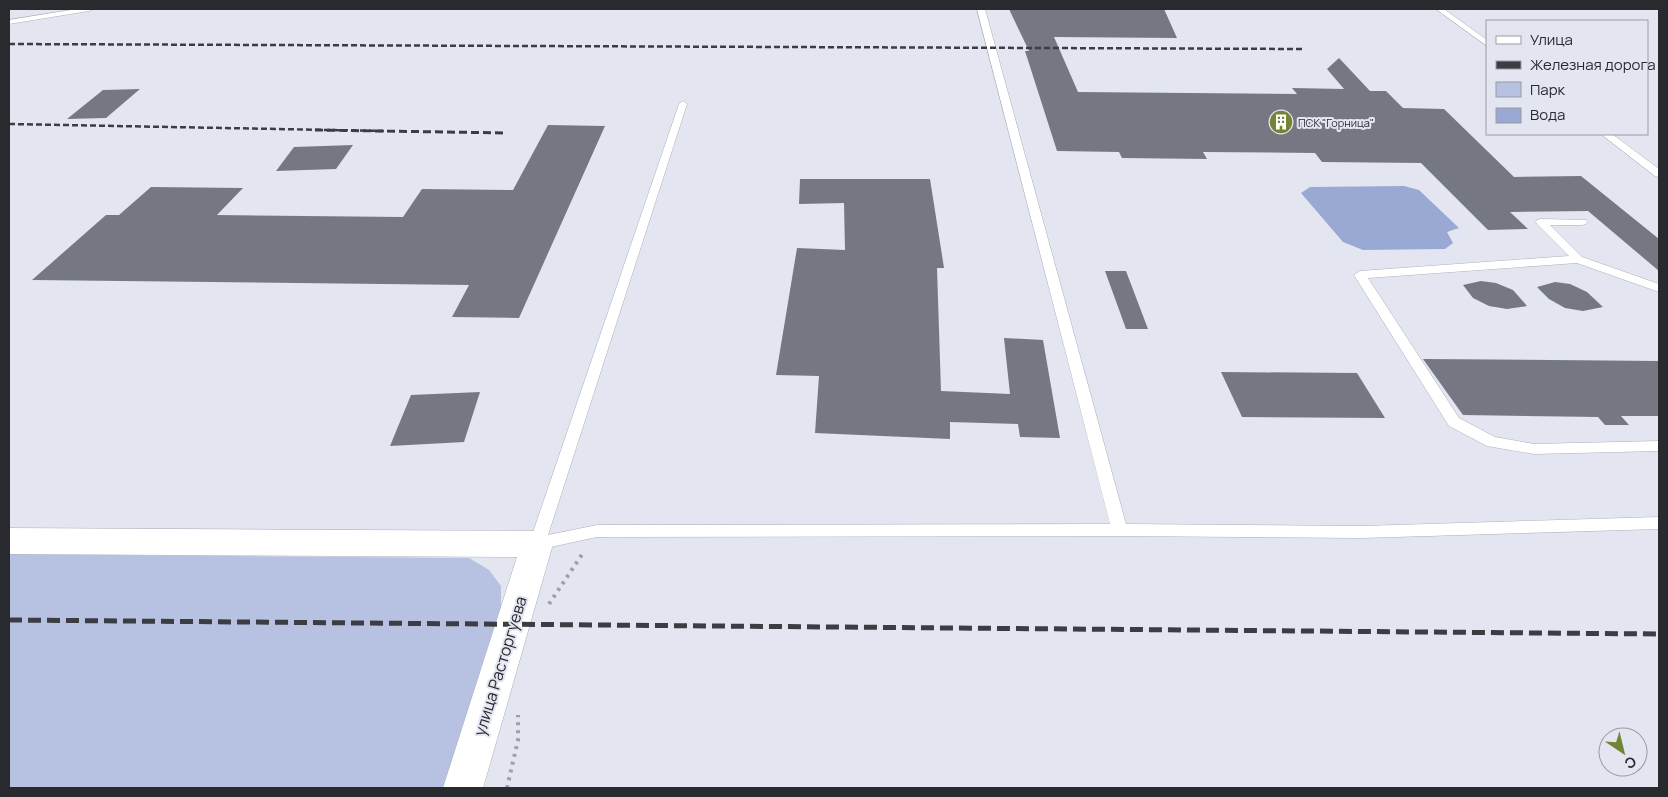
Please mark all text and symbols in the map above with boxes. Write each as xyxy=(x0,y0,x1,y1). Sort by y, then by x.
legend xyxy=(1486,20,1648,135)
text: Улица xyxy=(1530,29,1573,50)
text: Железная дорога xyxy=(1530,54,1655,75)
text: Парк xyxy=(1530,79,1566,100)
text: Вода xyxy=(1530,104,1565,125)
building icon: ПСК "Горница" xyxy=(1268,109,1294,135)
place label: ПСК "Горница" xyxy=(1298,115,1374,130)
street label: улица Расторгуева xyxy=(468,593,532,739)
north arrow xyxy=(1598,727,1648,777)
text: С xyxy=(1621,752,1640,774)

